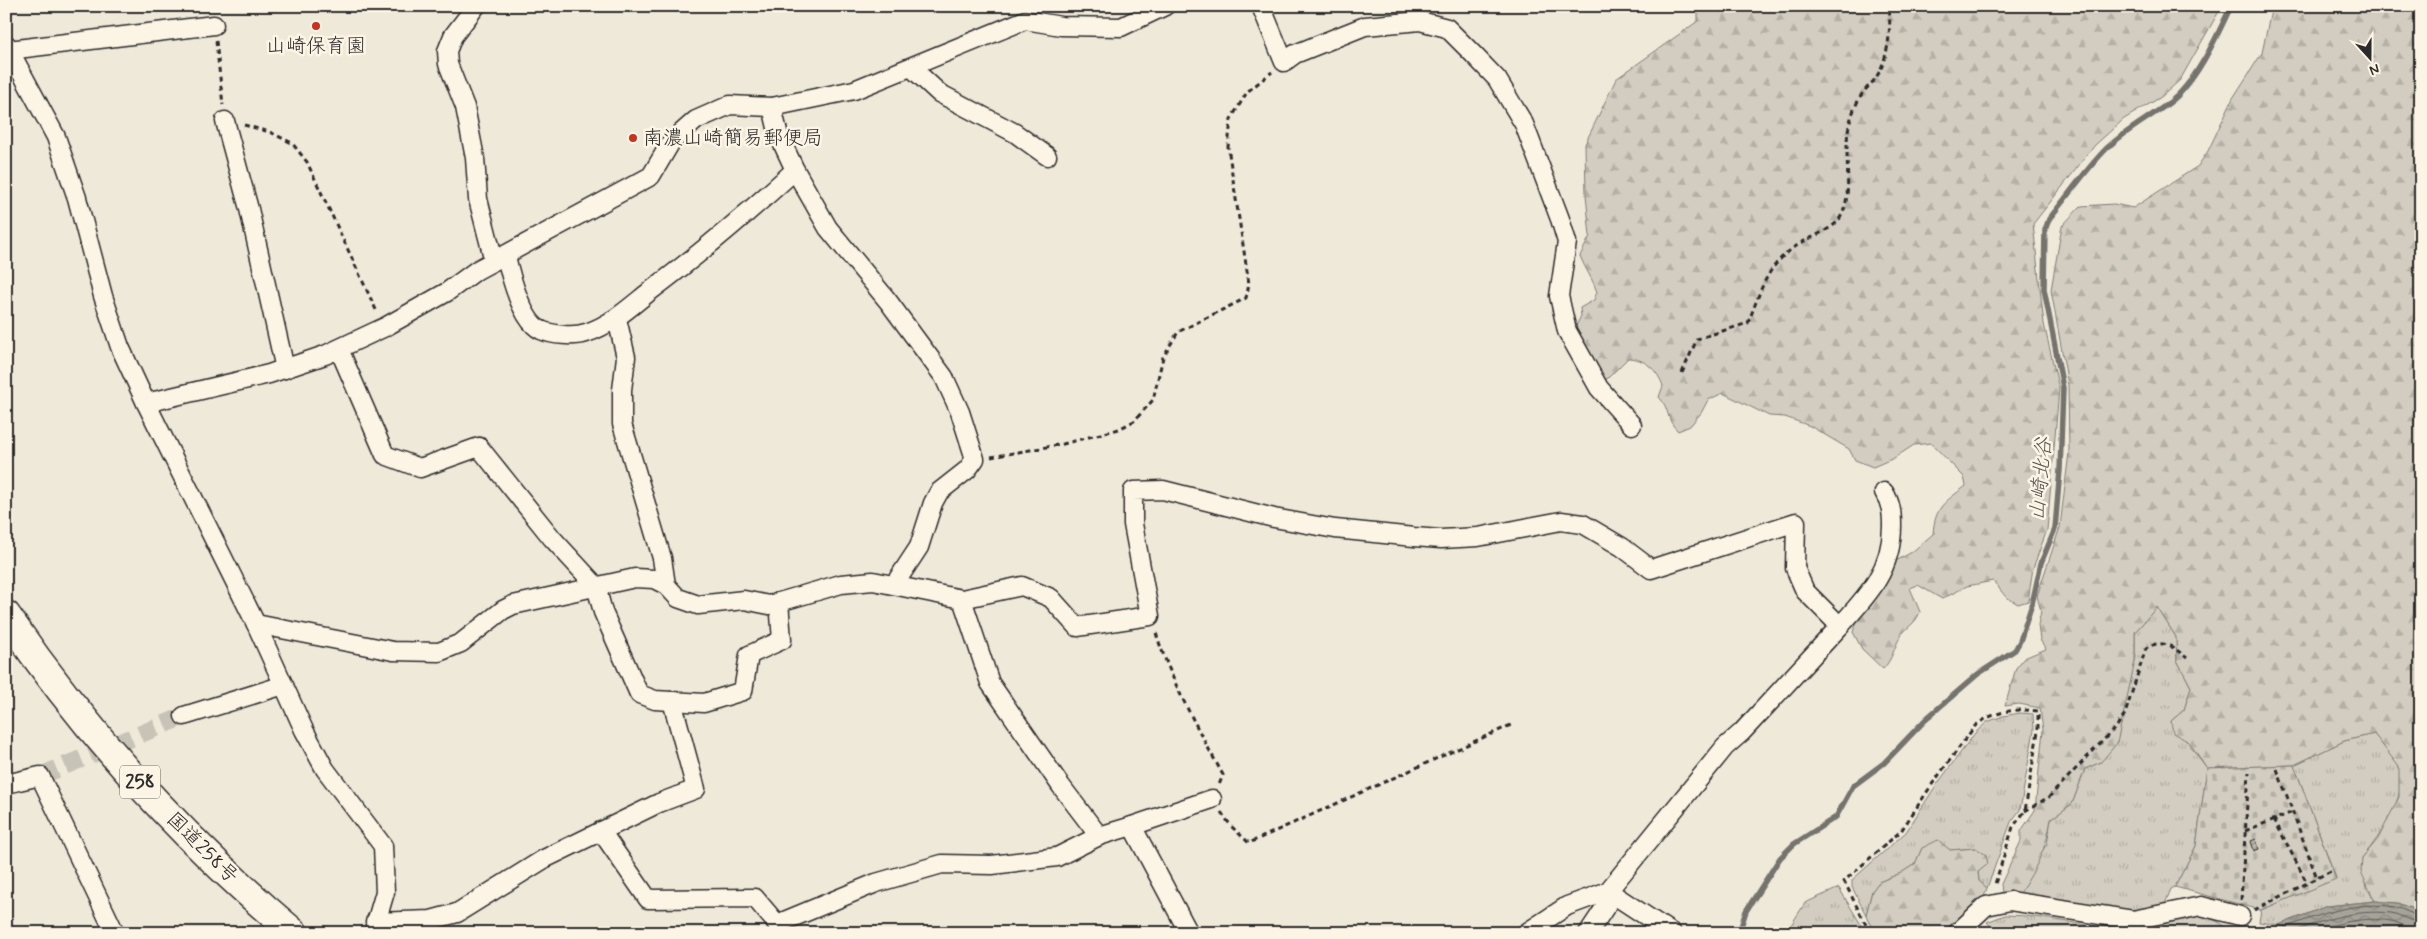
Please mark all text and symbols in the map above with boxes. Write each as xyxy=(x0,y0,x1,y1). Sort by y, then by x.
marker: 山崎保育園 xyxy=(310,20,322,32)
north arrow xyxy=(2344,32,2394,82)
place label: 山崎保育園 xyxy=(266,33,366,60)
text: N xyxy=(2367,59,2382,79)
place label: 南濃山崎簡易郵便局 xyxy=(643,125,823,152)
marker: 南濃山崎簡易郵便局 xyxy=(627,132,639,144)
water label: 山崎北谷 xyxy=(2023,435,2059,522)
road number: 258 xyxy=(120,766,160,799)
street label: 国道258号 xyxy=(160,806,244,890)

